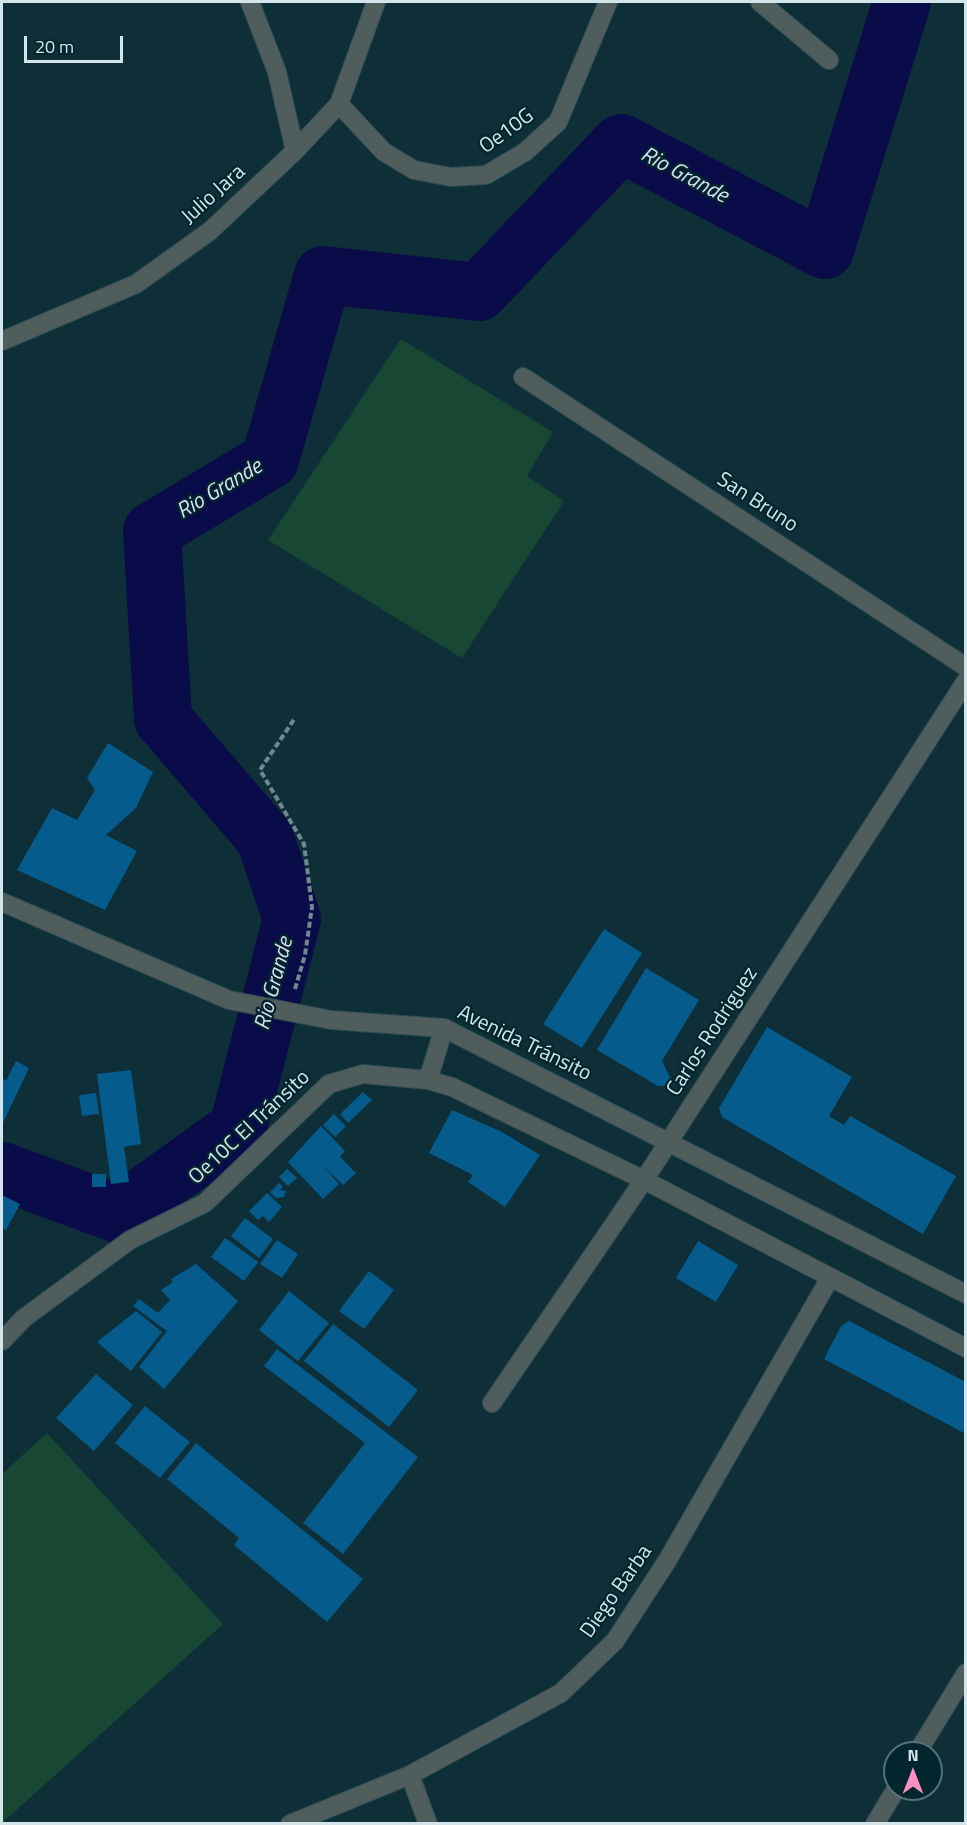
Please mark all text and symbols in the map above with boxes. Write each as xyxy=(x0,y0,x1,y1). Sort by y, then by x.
scale bar xyxy=(27,24,126,62)
text: 20 m xyxy=(35,33,74,60)
street label: Oe10G xyxy=(475,104,539,160)
water label: Rio Grande xyxy=(636,142,732,210)
street label: Julio Jara xyxy=(177,160,251,230)
water label: Rio Grande xyxy=(172,454,268,526)
street label: San Bruno xyxy=(712,468,802,538)
water label: Rio Grande xyxy=(250,935,300,1033)
street label: Carlos Rodriguez xyxy=(662,963,764,1101)
street label: Avenida Tránsito xyxy=(453,1001,595,1087)
street label: Oe10C El Tránsito xyxy=(184,1066,316,1190)
street label: Diego Barba xyxy=(576,1541,658,1643)
north arrow xyxy=(883,1741,943,1801)
text: N xyxy=(907,1743,919,1767)

